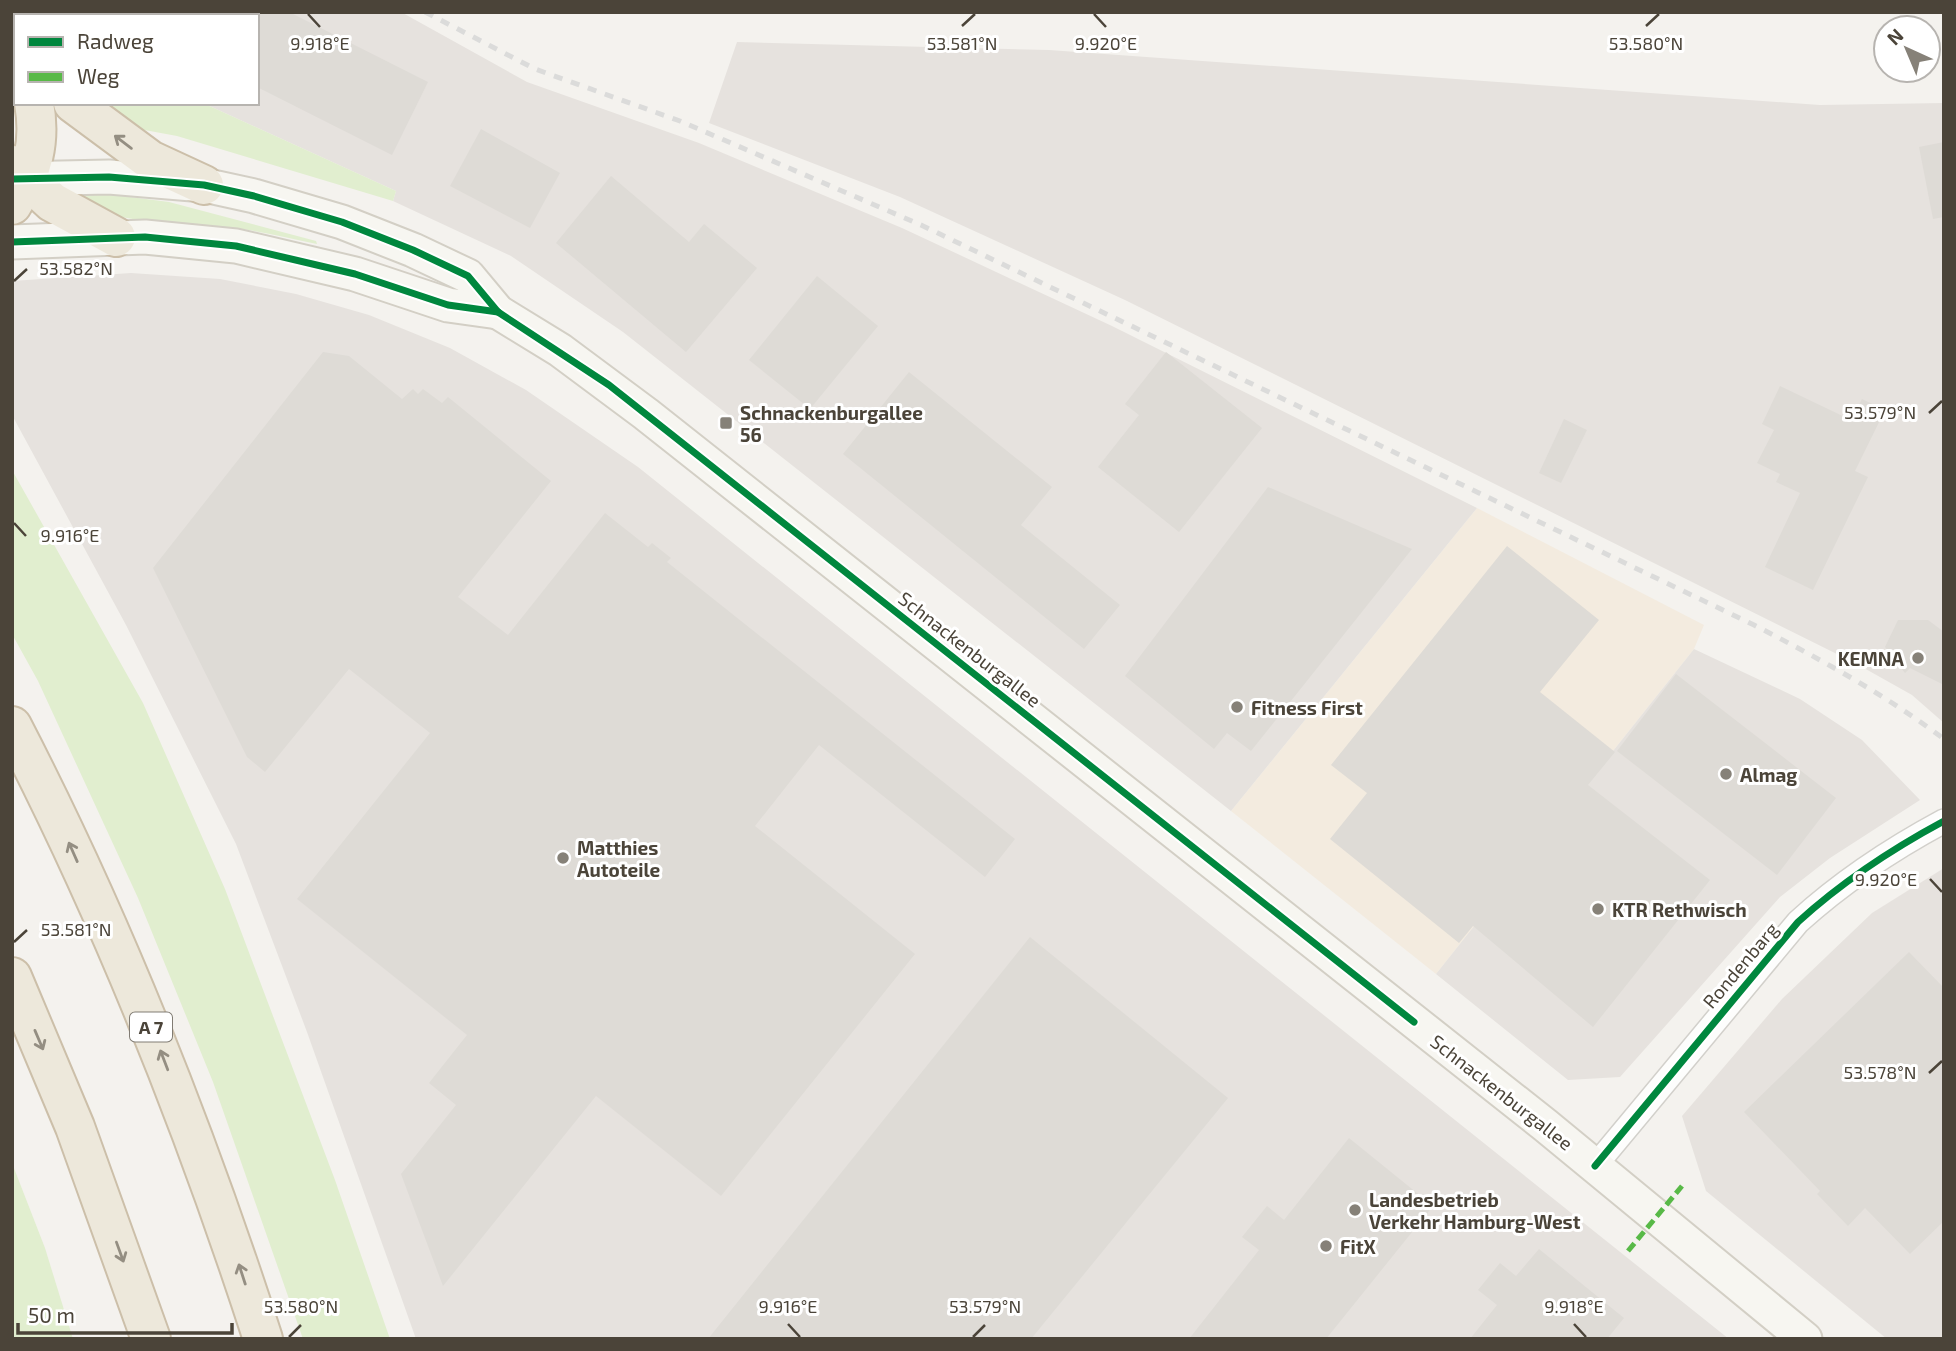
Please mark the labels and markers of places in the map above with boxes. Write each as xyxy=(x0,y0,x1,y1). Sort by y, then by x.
place label: Schnackenburgallee 56 xyxy=(740,401,923,446)
marker: Schnackenburgallee 56 xyxy=(718,415,734,431)
place label: KEMNA xyxy=(1838,647,1905,670)
marker: KEMNA xyxy=(1910,650,1926,666)
place label: Fitness First xyxy=(1251,696,1363,719)
marker: Fitness First xyxy=(1229,699,1245,715)
place label: Almag xyxy=(1740,763,1797,786)
marker: Almag xyxy=(1718,766,1734,782)
place label: Matthies Autoteile xyxy=(577,836,661,881)
marker: Matthies Autoteile xyxy=(555,850,571,866)
place label: KTR Rethwisch xyxy=(1612,898,1747,921)
marker: KTR Rethwisch xyxy=(1590,901,1606,917)
place label: Landesbetrieb Verkehr Hamburg-West xyxy=(1369,1188,1581,1233)
marker: Landesbetrieb Verkehr Hamburg-West xyxy=(1347,1202,1363,1218)
place label: FitX xyxy=(1340,1235,1377,1258)
marker: FitX xyxy=(1318,1238,1334,1254)

